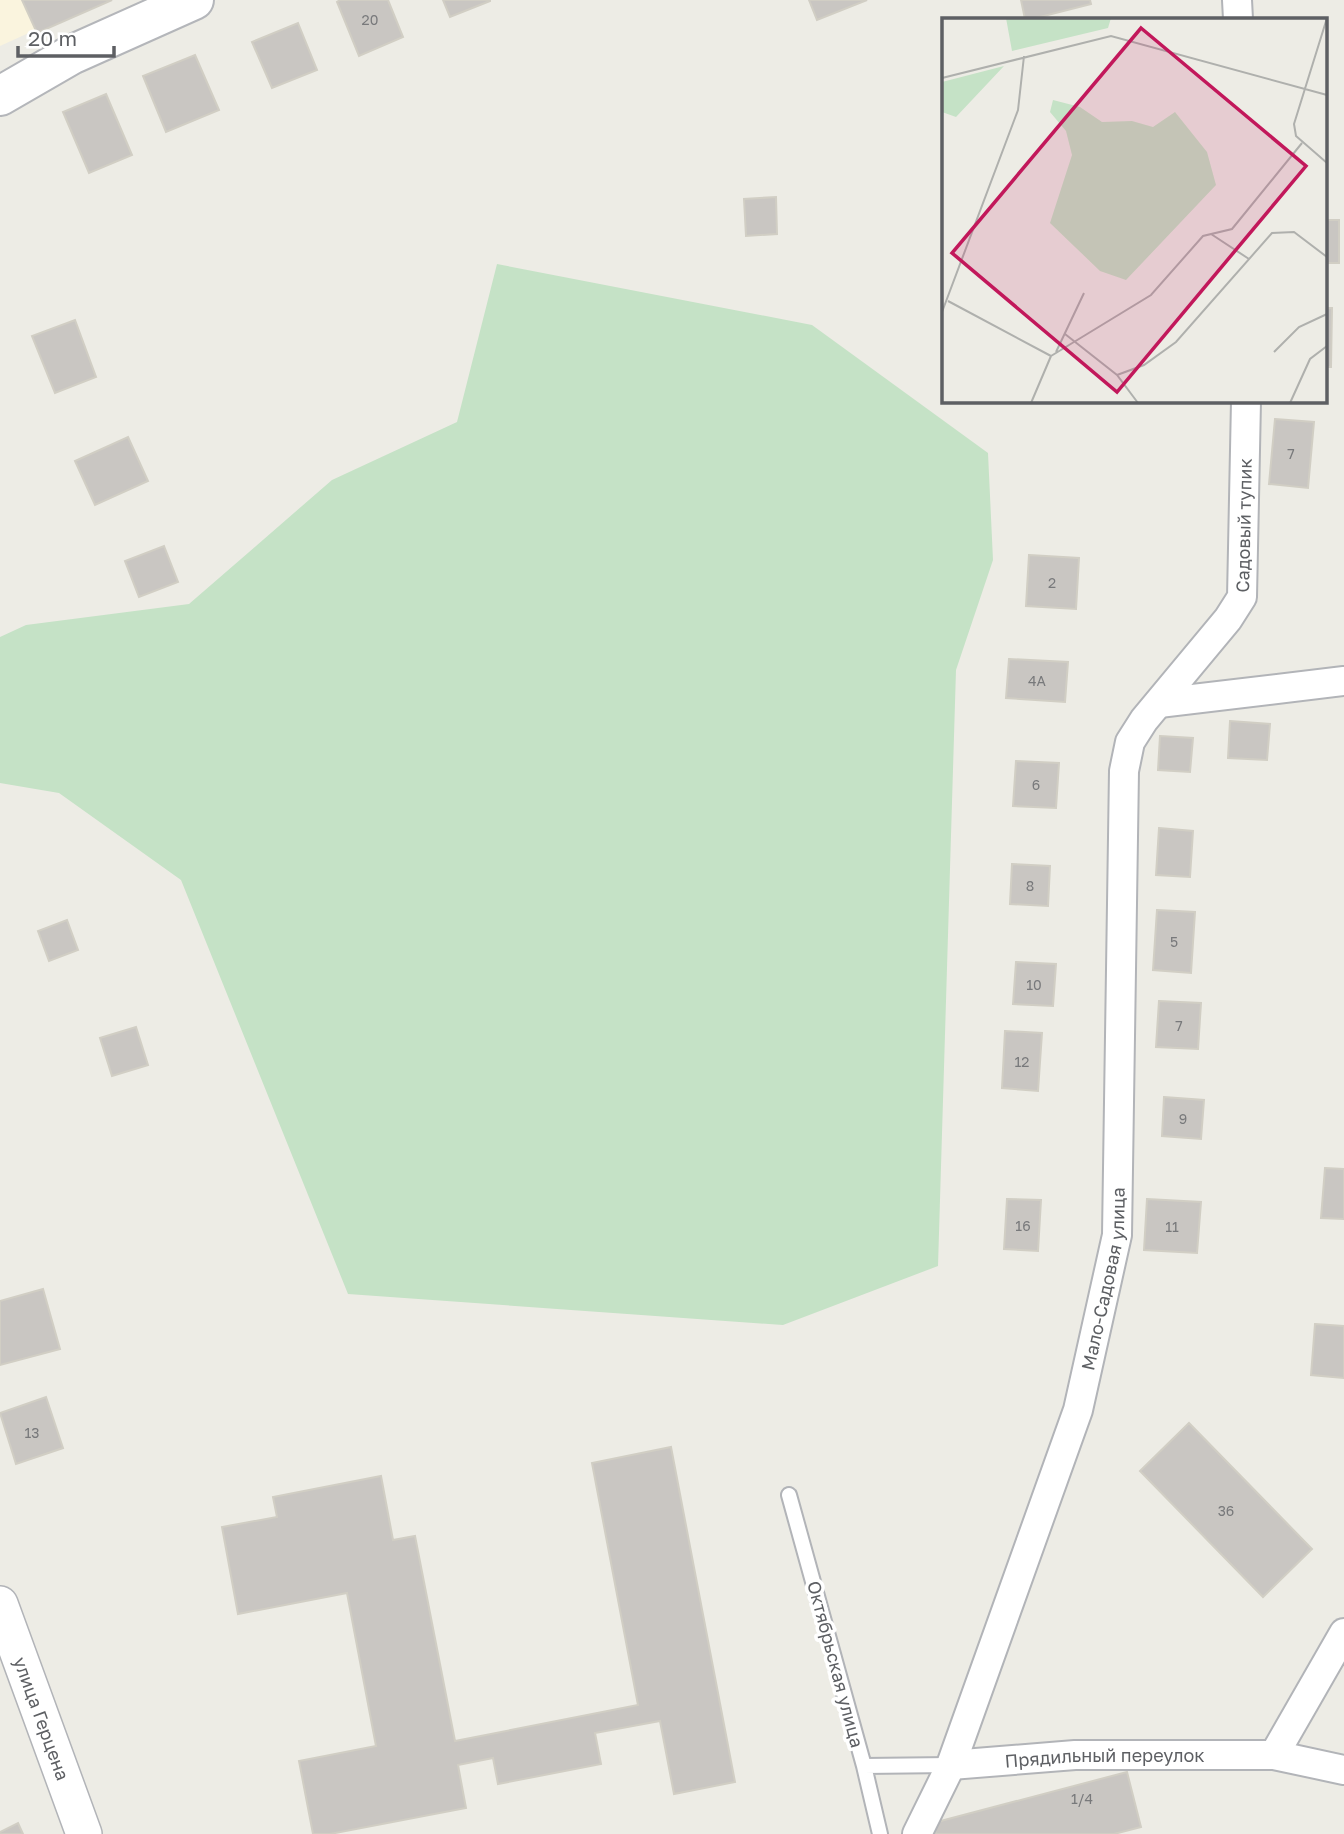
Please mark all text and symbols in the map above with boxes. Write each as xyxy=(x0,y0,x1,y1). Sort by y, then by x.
house number: 20 xyxy=(362,11,378,28)
scale bar xyxy=(18,14,114,58)
inset map xyxy=(942,18,1326,402)
text: 20 m xyxy=(28,25,77,51)
house number: 7 xyxy=(1287,445,1295,462)
street label: Садовый тупик xyxy=(1231,458,1256,593)
house number: 2 xyxy=(1048,574,1056,591)
house number: 4А xyxy=(1028,672,1047,689)
house number: 6 xyxy=(1032,776,1040,793)
house number: 8 xyxy=(1026,877,1034,894)
house number: 5 xyxy=(1170,933,1178,950)
house number: 10 xyxy=(1026,976,1042,993)
house number: 7 xyxy=(1175,1017,1183,1034)
house number: 12 xyxy=(1015,1053,1029,1070)
house number: 9 xyxy=(1179,1110,1187,1127)
street label: Мало-Садовая улица xyxy=(1076,1187,1129,1372)
house number: 16 xyxy=(1015,1217,1031,1234)
house number: 11 xyxy=(1165,1218,1179,1235)
house number: 13 xyxy=(25,1424,39,1441)
house number: 36 xyxy=(1218,1502,1234,1519)
street label: Октябрьская улица xyxy=(803,1578,869,1750)
street label: улица Герцена xyxy=(9,1654,74,1783)
street label: Прядильный переулок xyxy=(1004,1744,1205,1772)
house number: 1/4 xyxy=(1071,1790,1093,1807)

